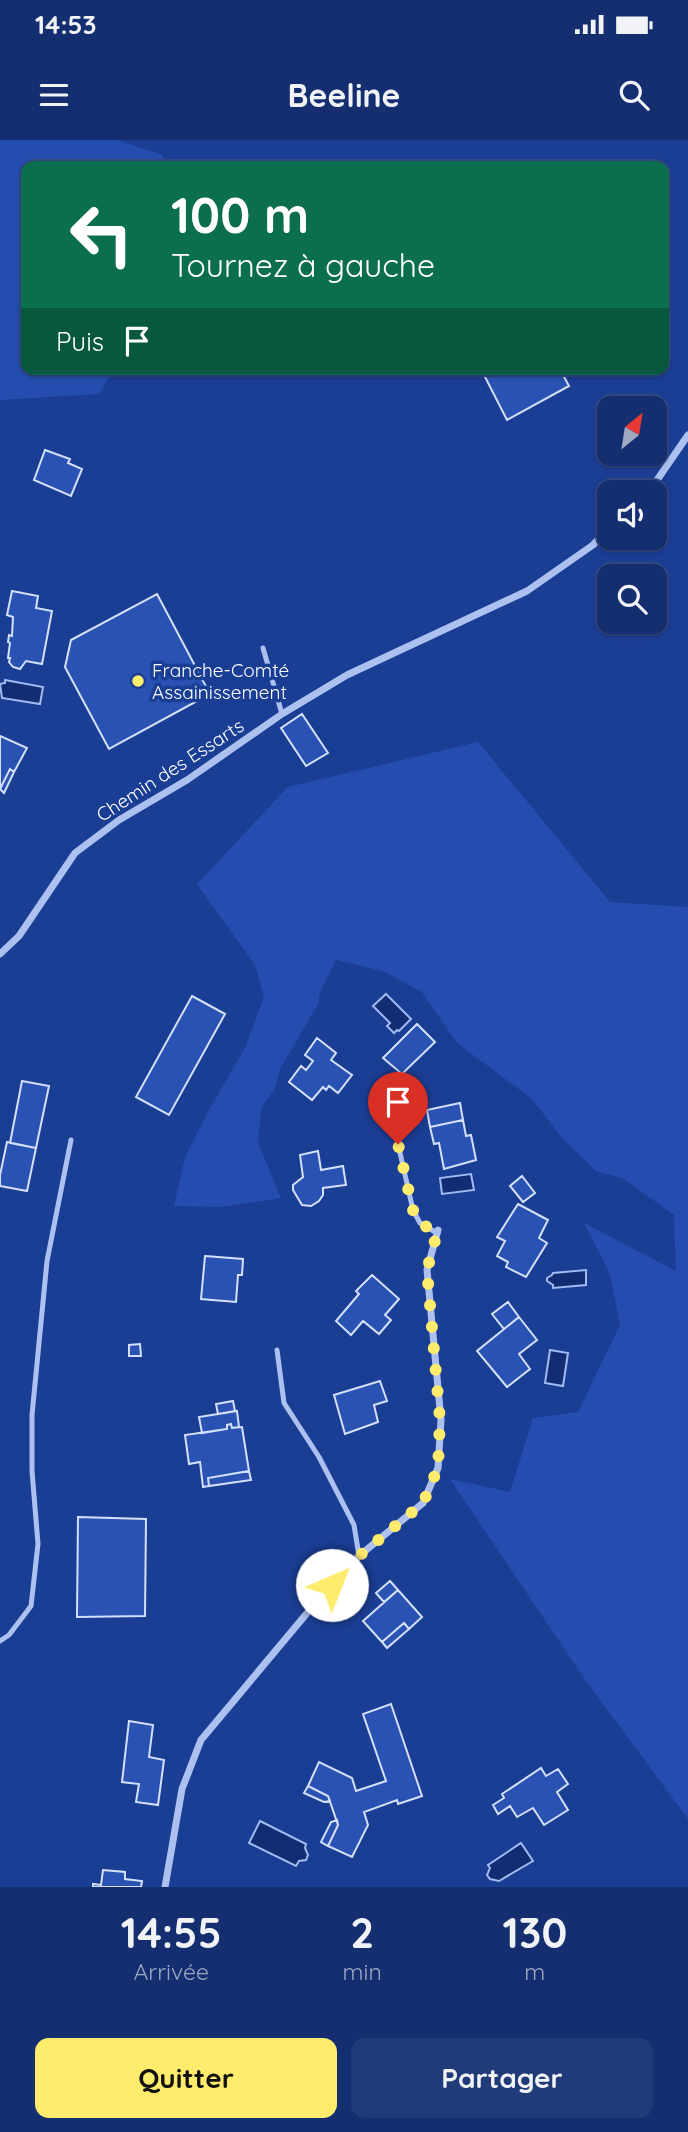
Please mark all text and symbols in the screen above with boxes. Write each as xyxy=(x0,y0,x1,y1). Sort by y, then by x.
text: 14:53 xyxy=(35,8,96,41)
text: Beeline xyxy=(288,75,400,115)
icon: menu xyxy=(35,76,73,114)
icon: search xyxy=(615,76,653,114)
text: 100 m xyxy=(171,184,309,245)
icon: left xyxy=(56,189,147,280)
text: Tournez à gauche xyxy=(171,245,435,285)
icon: arrive xyxy=(118,322,156,360)
text: Puis xyxy=(56,325,104,358)
north arrow xyxy=(597,396,667,466)
map controls xyxy=(597,396,667,634)
button: sound xyxy=(597,480,667,550)
button: search xyxy=(597,564,667,634)
place label: Franche-Comté Assainissement xyxy=(152,658,289,704)
marker: Franche-Comté Assainissement xyxy=(130,673,146,689)
street label: Chemin des Essarts xyxy=(92,713,248,827)
pin xyxy=(368,1072,428,1144)
icon: arrive xyxy=(379,1083,417,1121)
position arrow xyxy=(295,1548,369,1622)
text: 14:55 xyxy=(121,1906,222,1959)
text: 2 xyxy=(350,1906,374,1959)
text: 130 xyxy=(502,1906,567,1959)
text: Arrivée xyxy=(133,1957,209,1986)
text: min xyxy=(342,1957,382,1986)
text: m xyxy=(524,1957,545,1986)
button: Quitter xyxy=(35,2038,337,2118)
button: Partager xyxy=(351,2038,653,2118)

